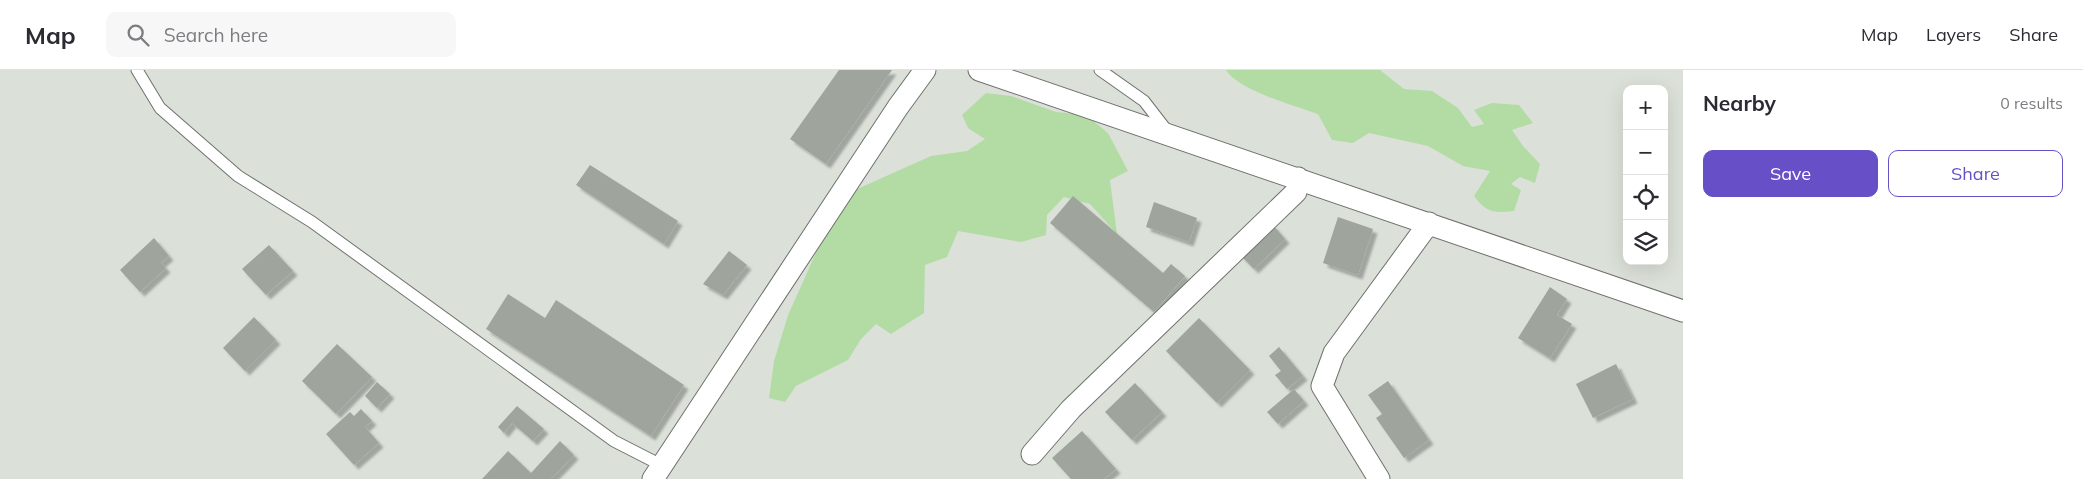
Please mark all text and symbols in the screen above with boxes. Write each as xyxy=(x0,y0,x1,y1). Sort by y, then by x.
search box xyxy=(106,12,456,57)
text: Map xyxy=(25,20,76,50)
icon: search xyxy=(124,21,152,49)
text: Search here xyxy=(164,23,268,47)
text: Map xyxy=(1861,23,1898,46)
text: Layers xyxy=(1926,23,1981,46)
text: Share xyxy=(2009,23,2058,46)
map controls xyxy=(1623,85,1668,265)
button: + xyxy=(1623,85,1668,130)
text: Nearby xyxy=(1703,90,1776,116)
text: 0 results xyxy=(2000,93,2063,113)
button: − xyxy=(1623,130,1668,175)
button: Save xyxy=(1703,150,1878,197)
button: Share xyxy=(1888,150,2063,197)
button: locate xyxy=(1623,175,1668,220)
button: layers xyxy=(1623,220,1668,265)

